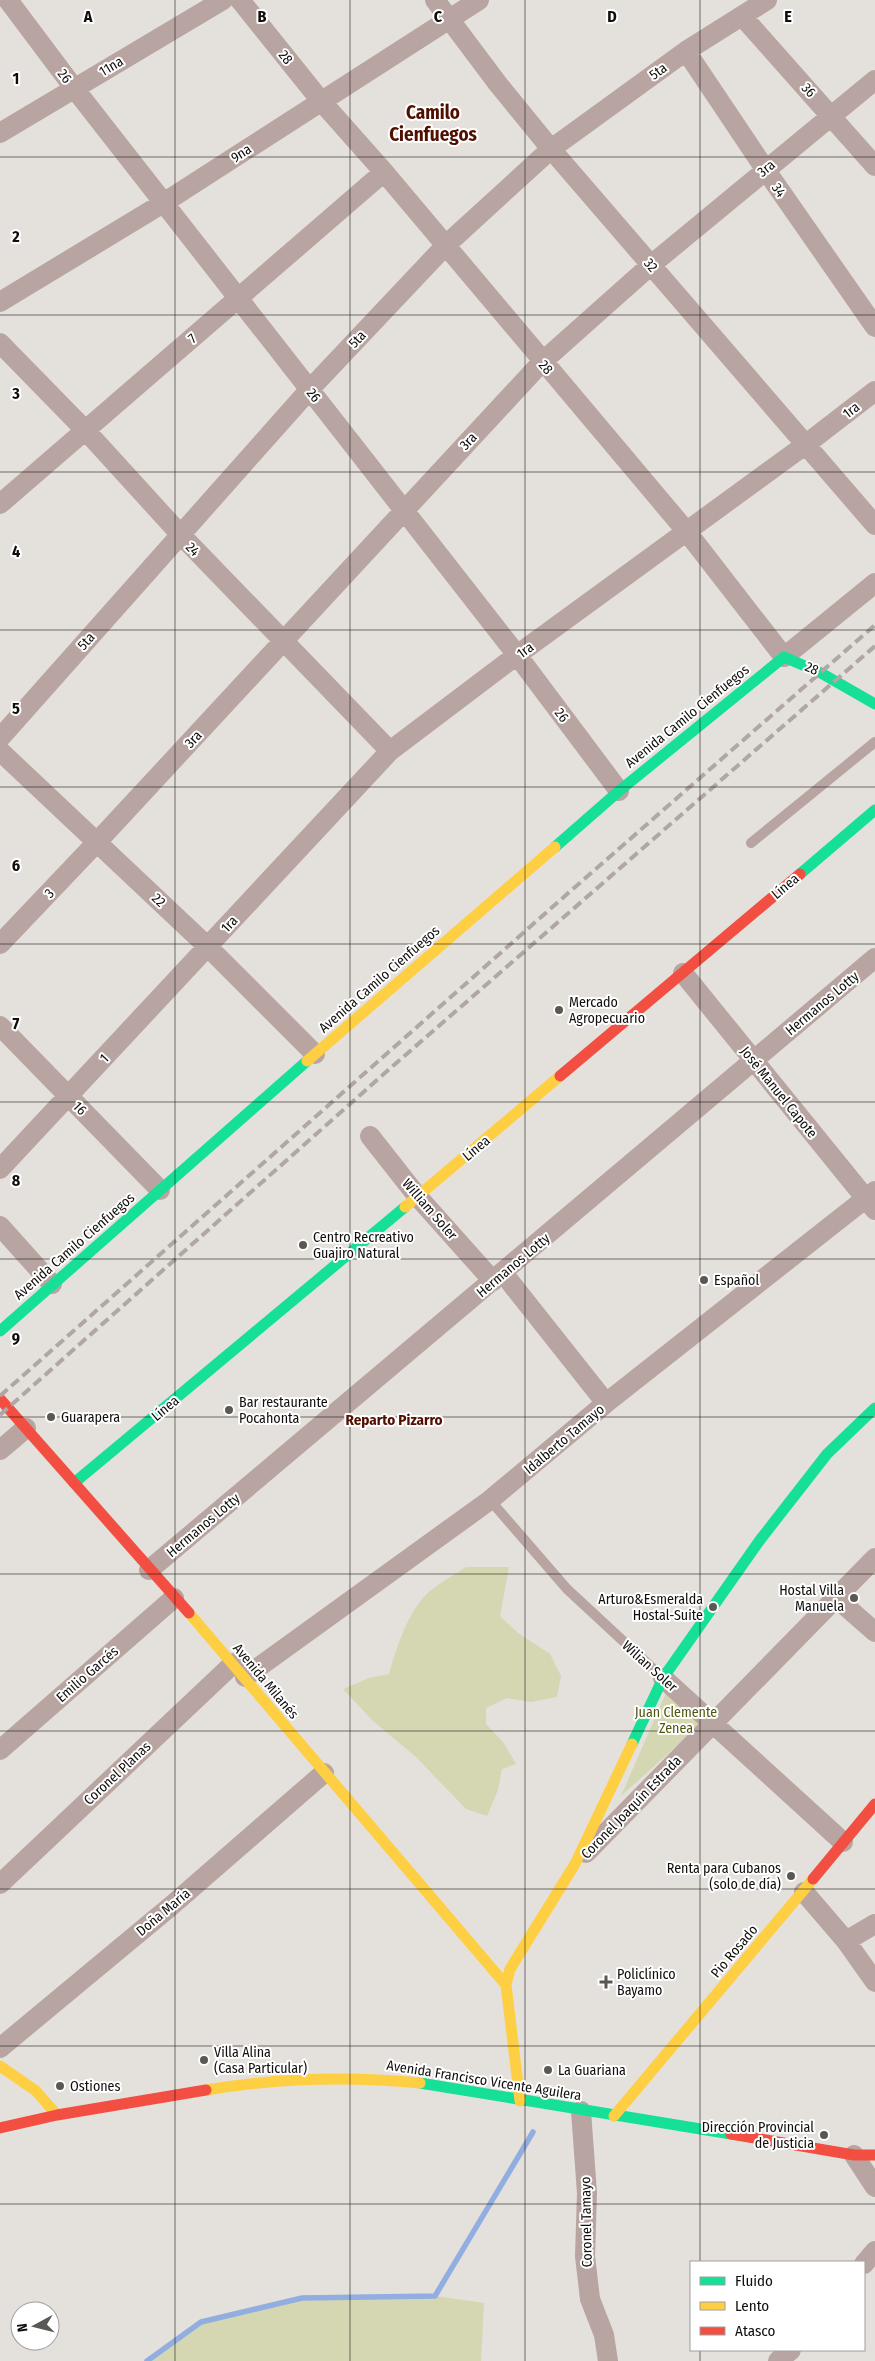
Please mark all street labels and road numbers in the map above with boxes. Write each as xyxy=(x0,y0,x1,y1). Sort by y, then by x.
street label: 28 xyxy=(275,47,296,68)
street label: 11na xyxy=(96,53,126,80)
street label: 5ta xyxy=(646,59,671,83)
street label: 26 xyxy=(54,66,75,87)
street label: 36 xyxy=(798,80,819,101)
street label: 9na xyxy=(228,140,255,166)
street label: 3ra xyxy=(754,156,779,181)
street label: 34 xyxy=(768,180,789,201)
street label: 32 xyxy=(640,255,661,276)
street label: 5ta xyxy=(345,327,370,352)
street label: 7 xyxy=(185,330,200,347)
street label: 28 xyxy=(535,357,556,378)
street label: 26 xyxy=(303,385,324,406)
street label: 1ra xyxy=(839,398,863,422)
street label: 3ra xyxy=(456,429,481,454)
street label: 24 xyxy=(182,539,203,560)
street label: 5ta xyxy=(74,629,99,654)
street label: 1ra xyxy=(514,639,537,662)
street label: 28 xyxy=(802,658,821,679)
street label: Avenida Camilo Cienfuegos xyxy=(622,661,753,772)
street label: 26 xyxy=(551,705,572,726)
street label: 3ra xyxy=(181,727,206,752)
street label: Línea xyxy=(768,870,803,903)
street label: 3 xyxy=(41,885,58,902)
street label: 22 xyxy=(148,890,169,911)
street label: 1ra xyxy=(217,912,241,936)
street label: Avenida Camilo Cienfuegos xyxy=(315,922,443,1036)
street label: Hermanos Lotty xyxy=(782,967,863,1039)
street label: José Manuel Capote xyxy=(737,1043,821,1142)
street label: 1 xyxy=(96,1051,112,1066)
street label: 16 xyxy=(69,1098,90,1119)
street label: Línea xyxy=(459,1132,494,1165)
street label: William Soler xyxy=(398,1175,461,1244)
street label: Avenida Camilo Cienfuegos xyxy=(10,1189,138,1303)
street label: Hermanos Lotty xyxy=(473,1229,554,1301)
street label: Línea xyxy=(148,1392,183,1425)
street label: Idalberto Tamayo xyxy=(521,1401,608,1478)
street label: Hermanos Lotty xyxy=(163,1489,244,1561)
street label: Wilian Soler xyxy=(619,1637,681,1696)
street label: Avenida Milanés xyxy=(229,1640,302,1723)
street label: Emilio Garcés xyxy=(53,1643,122,1706)
street label: Coronel Planas xyxy=(80,1738,154,1809)
street label: Coronel Joaquín Estrada xyxy=(578,1752,685,1863)
street label: Doña María xyxy=(133,1885,194,1940)
street label: Pio Rosado xyxy=(707,1921,761,1981)
street label: Avenida Francisco Vicente Aguilera xyxy=(385,2057,583,2104)
street label: Coronel Tamayo xyxy=(577,2176,596,2268)

